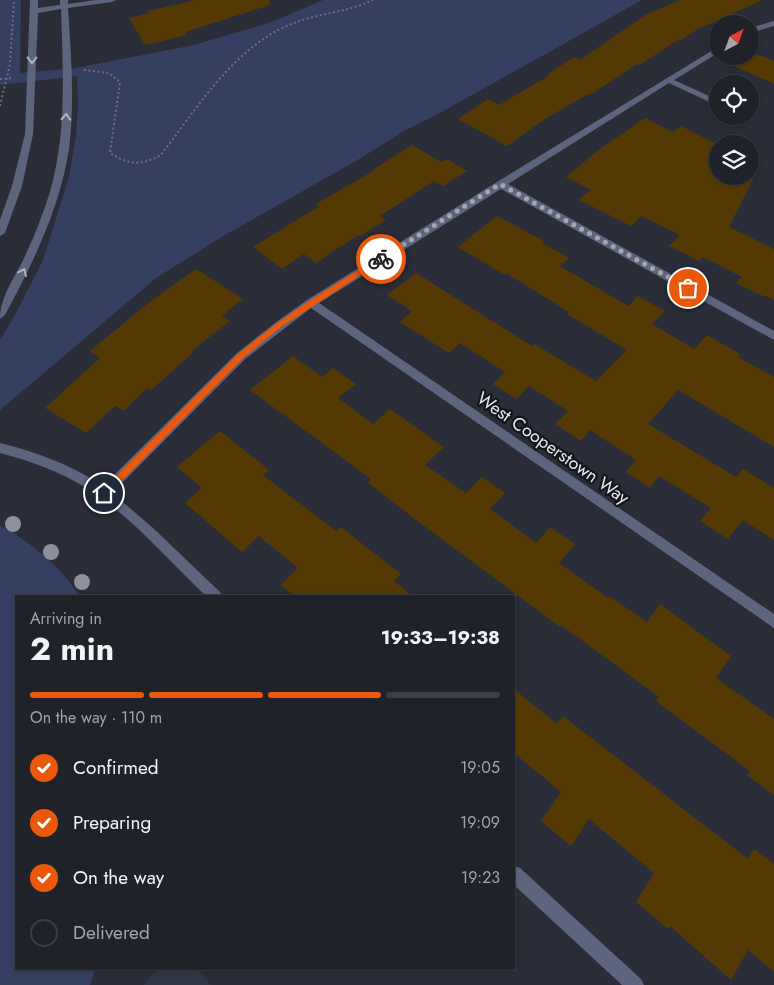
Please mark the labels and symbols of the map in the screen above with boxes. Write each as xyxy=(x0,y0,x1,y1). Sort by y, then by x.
north arrow xyxy=(709,15,759,65)
one-way arrow xyxy=(27,56,37,64)
one-way arrow xyxy=(61,113,72,121)
courier xyxy=(356,234,406,284)
pin xyxy=(667,267,709,309)
one-way arrow xyxy=(16,268,27,277)
street label: West Cooperstown Way xyxy=(471,385,635,511)
pin xyxy=(83,472,125,514)

